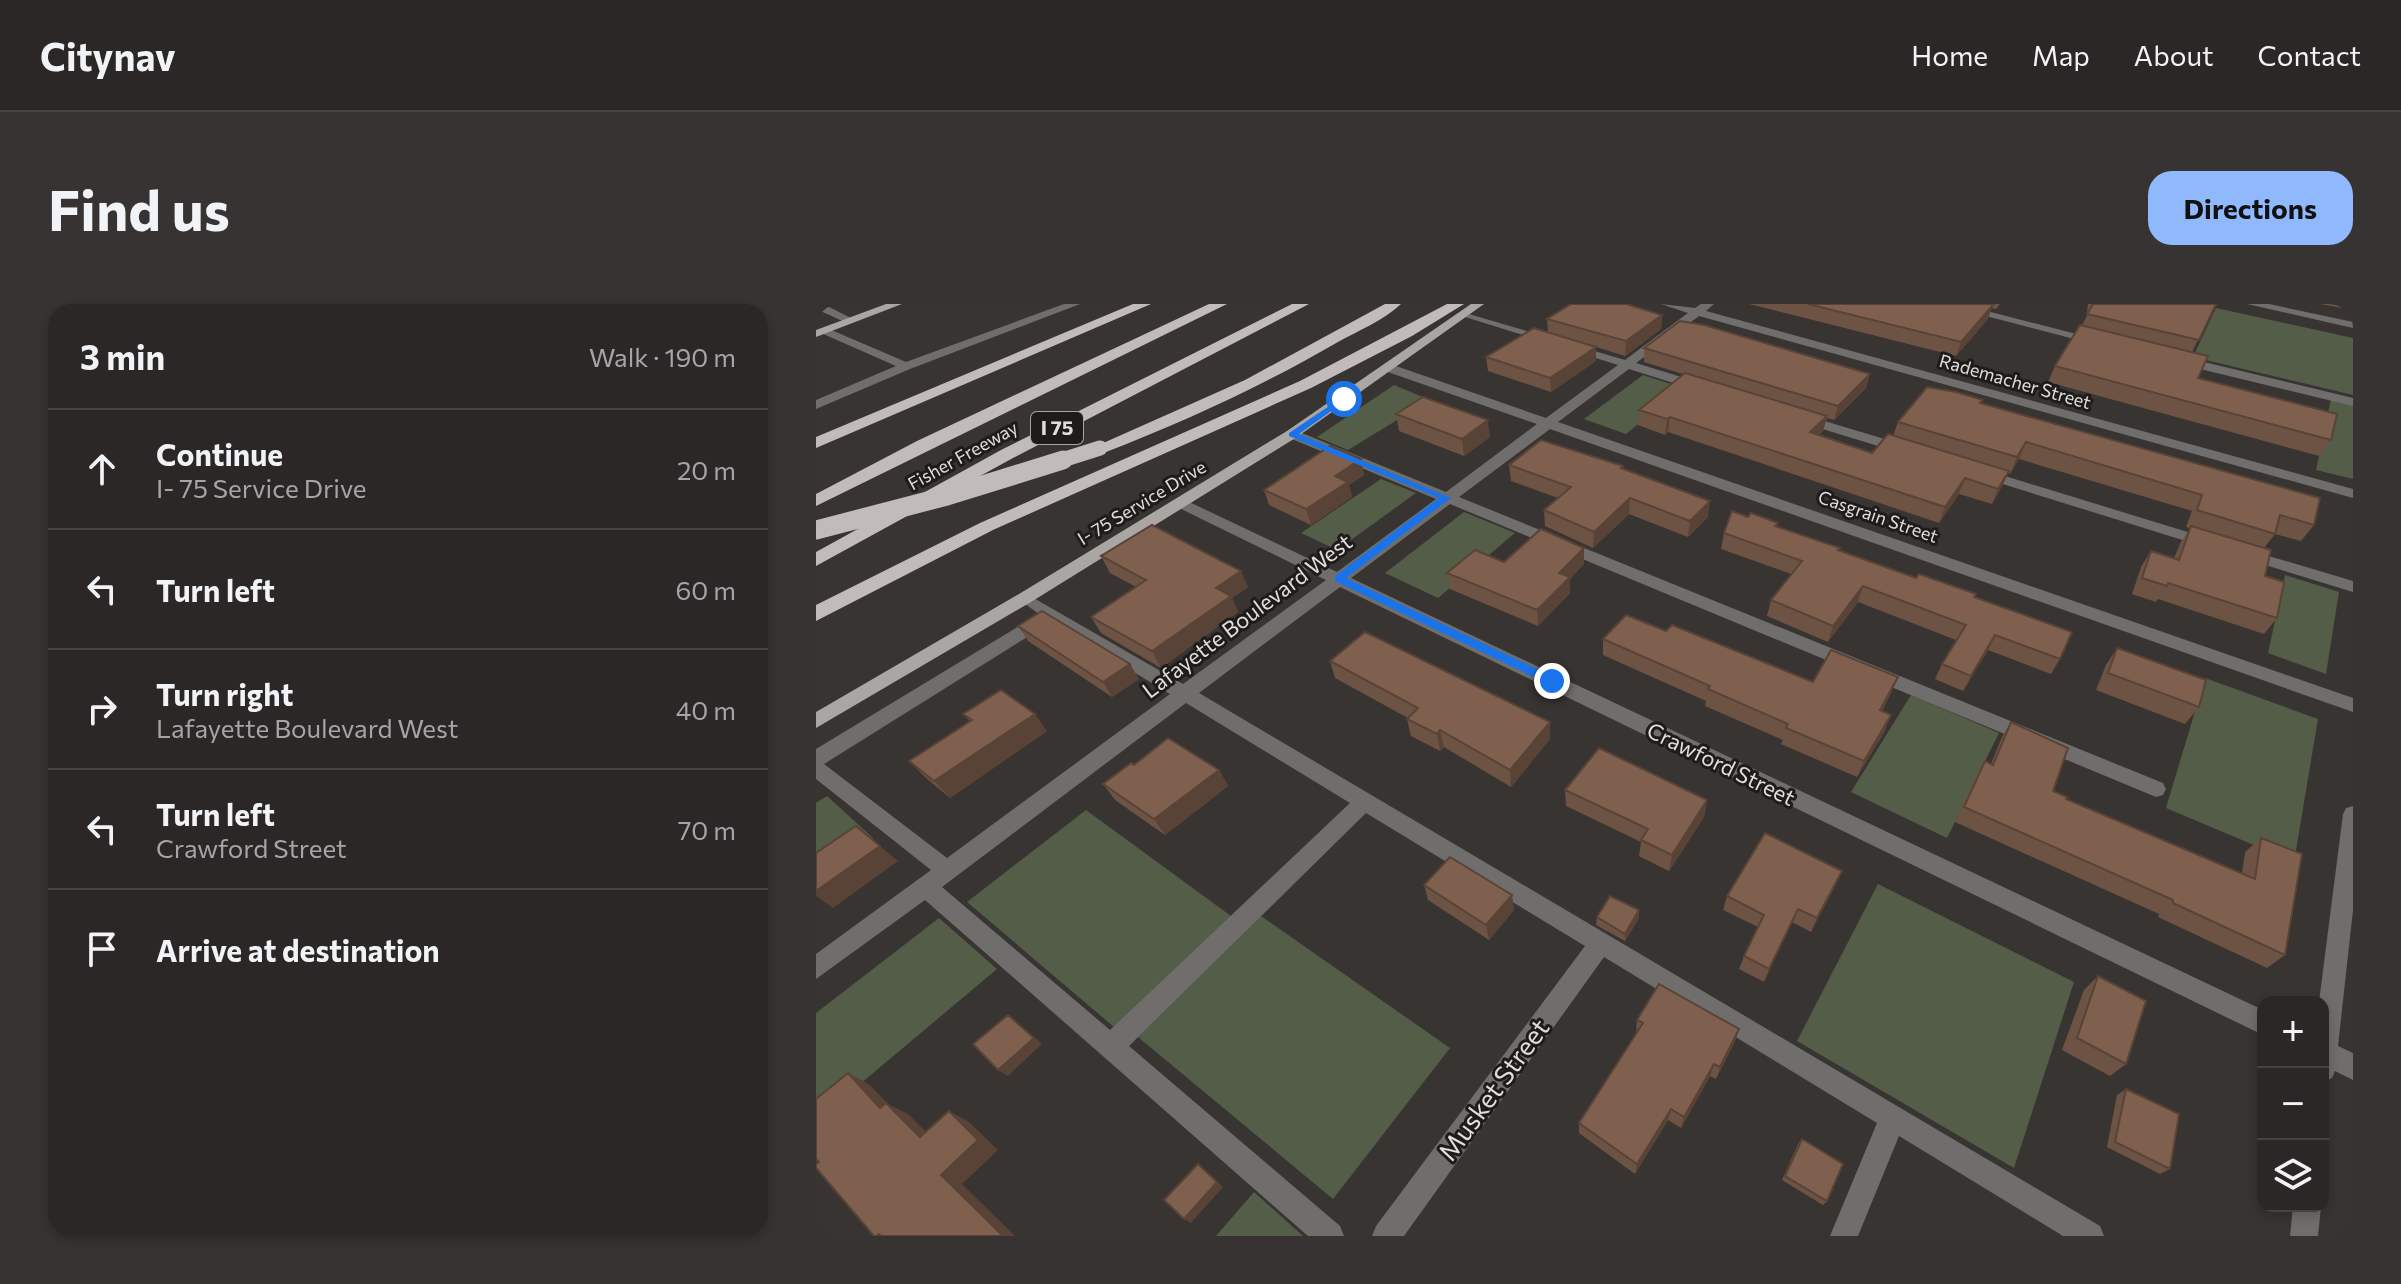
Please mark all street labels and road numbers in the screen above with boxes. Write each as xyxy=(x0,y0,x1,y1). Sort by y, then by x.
street label: Rademacher Street xyxy=(1937,349,2094,413)
road number: I 75 xyxy=(1031,412,1083,444)
street label: Fisher Freeway xyxy=(904,416,1021,494)
street label: I- 75 Service Drive xyxy=(1073,455,1210,549)
street label: Casgrain Street xyxy=(1815,485,1941,547)
street label: Lafayette Boulevard West xyxy=(1136,528,1357,703)
street label: Crawford Street xyxy=(1643,716,1800,811)
street label: Musket Street xyxy=(1431,1012,1555,1166)

